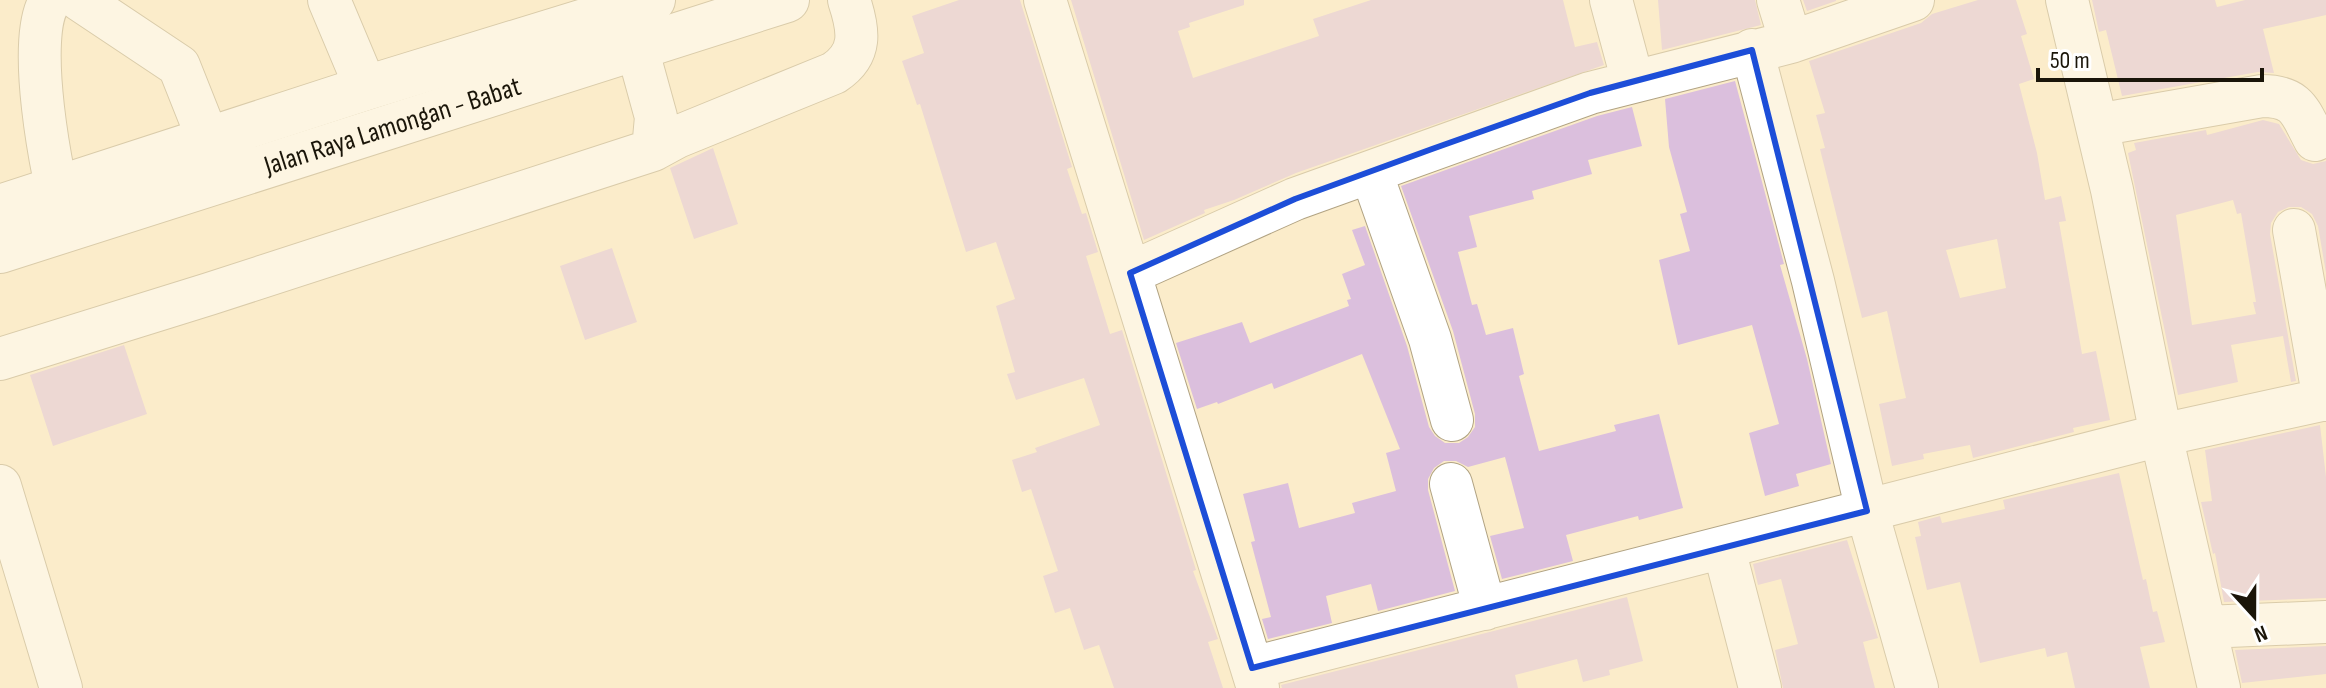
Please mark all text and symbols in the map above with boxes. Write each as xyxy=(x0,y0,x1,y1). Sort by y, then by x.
scale bar xyxy=(2038,32,2262,82)
text: 50 m xyxy=(2050,46,2090,75)
street label: Jalan Raya Lamongan - Babat xyxy=(259,69,525,182)
north arrow xyxy=(2214,576,2294,656)
text: N xyxy=(2250,619,2271,648)

